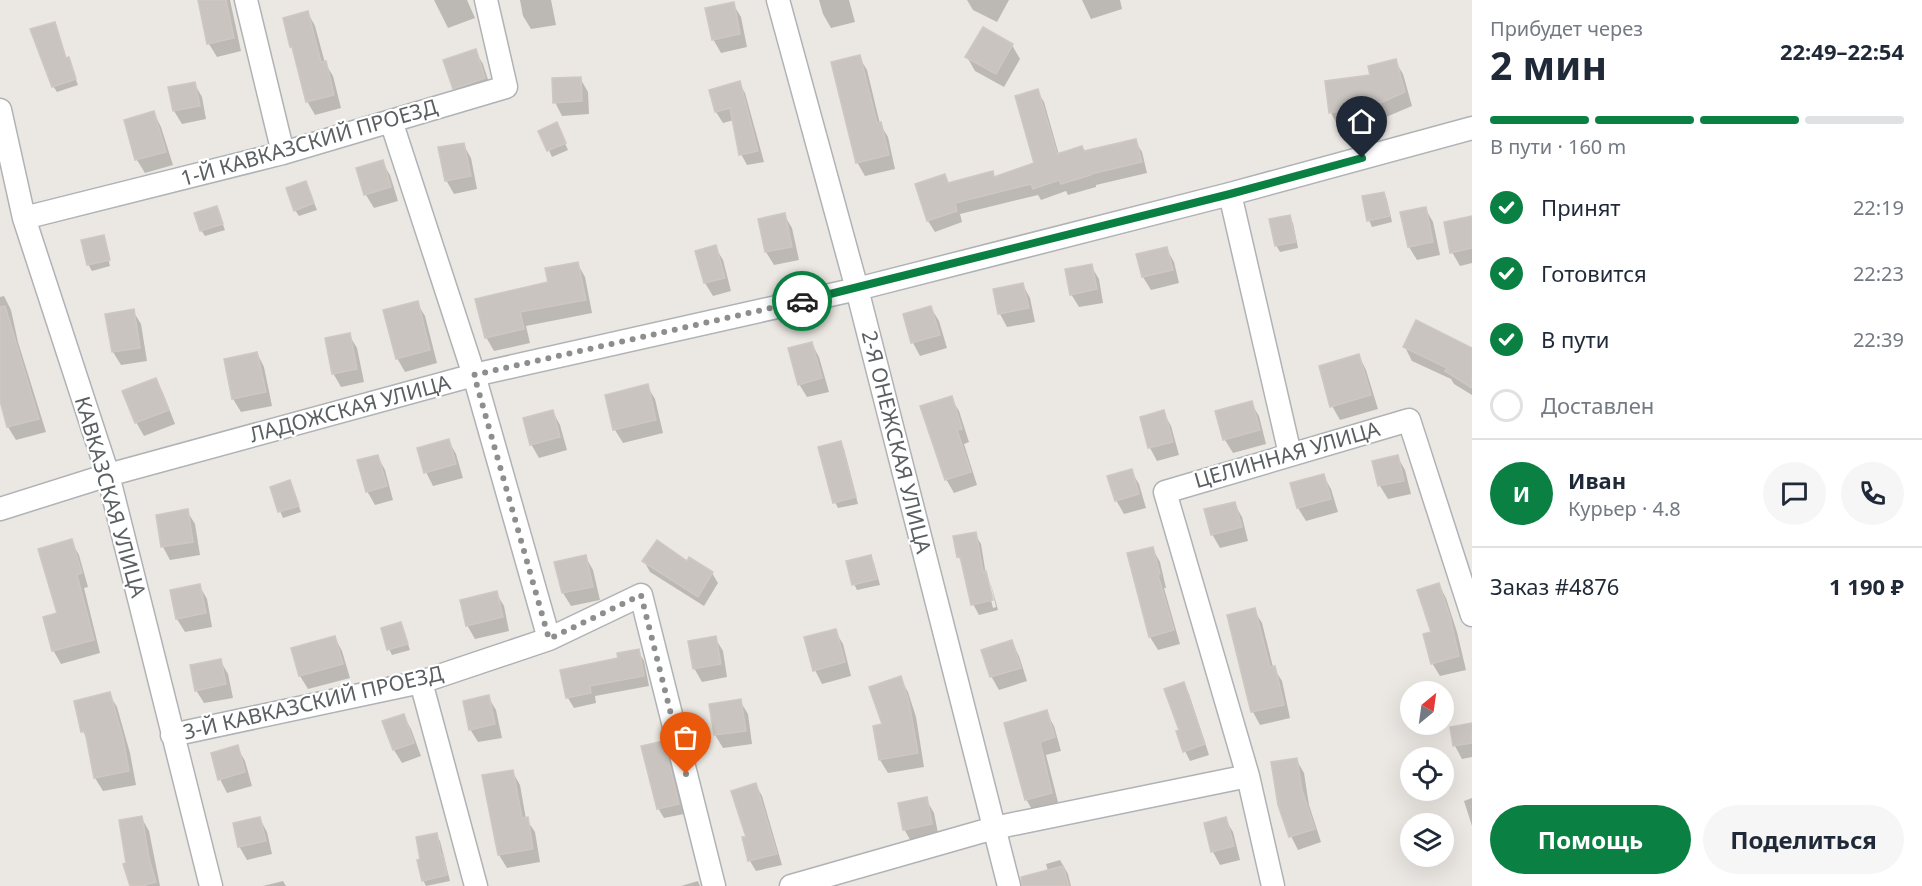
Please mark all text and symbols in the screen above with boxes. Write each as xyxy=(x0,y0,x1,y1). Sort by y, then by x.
text: Прибудет через xyxy=(1490,15,1643,42)
text: 22:49–22:54 xyxy=(1780,36,1904,66)
text: 2 мин xyxy=(1490,38,1607,91)
street label: 1-Й КАВКАЗСКИЙ ПРОЕЗД xyxy=(177,92,441,192)
pin xyxy=(1336,96,1387,158)
icon: home xyxy=(1345,105,1378,138)
text: В пути · 160 m xyxy=(1490,133,1626,160)
icon: check xyxy=(1490,191,1523,224)
text: Принят xyxy=(1541,192,1621,222)
text: 22:19 xyxy=(1853,194,1904,221)
icon: check xyxy=(1490,257,1523,290)
text: Готовится xyxy=(1541,258,1647,288)
text: 22:23 xyxy=(1853,260,1904,287)
courier xyxy=(772,271,832,331)
icon: car xyxy=(786,285,819,318)
icon: check xyxy=(1490,323,1523,356)
text: В пути xyxy=(1541,324,1609,354)
text: 22:39 xyxy=(1853,326,1904,353)
street label: 2-Я ОНЕЖСКАЯ УЛИЦА xyxy=(856,327,938,557)
street label: ЛАДОЖСКАЯ УЛИЦА xyxy=(246,368,454,448)
text: Доставлен xyxy=(1541,390,1654,420)
street label: КАВКАЗСКАЯ УЛИЦА xyxy=(69,393,153,601)
street label: ЦЕЛИННАЯ УЛИЦА xyxy=(1191,414,1383,494)
button: chat xyxy=(1763,462,1826,525)
button: phone xyxy=(1841,462,1904,525)
text: Иван xyxy=(1568,465,1626,495)
text: И xyxy=(1513,478,1530,508)
text: Курьер · 4.8 xyxy=(1568,495,1681,522)
text: Заказ #4876 xyxy=(1490,571,1619,601)
text: 1 190 ₽ xyxy=(1829,571,1904,601)
street label: 3-Й КАВКАЗСКИЙ ПРОЕЗД xyxy=(180,658,446,746)
north arrow xyxy=(1400,681,1454,735)
map controls xyxy=(1400,681,1454,867)
pin xyxy=(660,712,711,774)
icon: bag xyxy=(669,721,702,754)
button: locate xyxy=(1400,747,1454,801)
button: Помощь xyxy=(1490,805,1691,874)
button: Поделиться xyxy=(1703,805,1904,874)
button: layers xyxy=(1400,813,1454,867)

